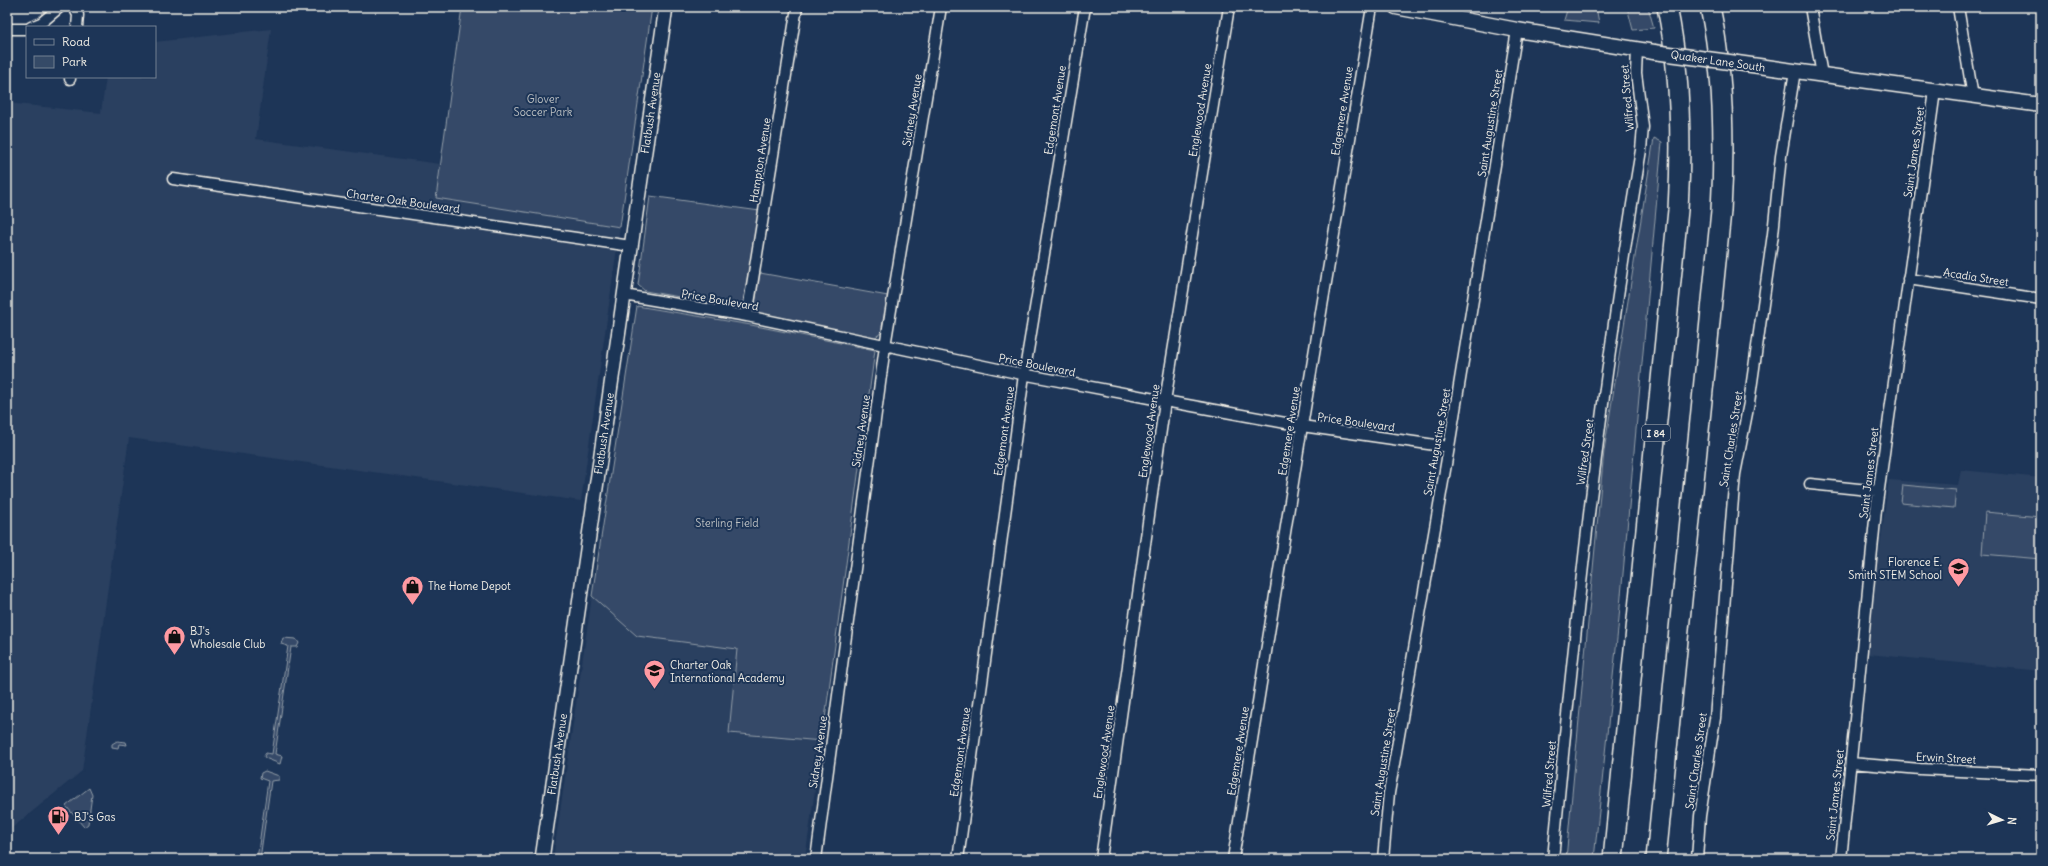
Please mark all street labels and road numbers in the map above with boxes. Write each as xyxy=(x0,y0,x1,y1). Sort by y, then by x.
street label: Quaker Lane South xyxy=(1670,47,1766,75)
street label: Englewood Avenue xyxy=(1186,62,1214,158)
street label: Edgemont Avenue xyxy=(1041,64,1069,156)
street label: Wilfred Street xyxy=(1617,64,1637,132)
street label: Edgemere Avenue xyxy=(1328,65,1356,157)
street label: Saint Augustine Street xyxy=(1475,68,1505,178)
street label: Flatbush Avenue xyxy=(638,71,663,155)
street label: Sidney Avenue xyxy=(899,73,925,147)
street label: Saint James Street xyxy=(1901,105,1927,198)
street label: Hampton Avenue xyxy=(746,116,774,203)
street label: Charter Oak Boulevard xyxy=(345,186,461,216)
street label: Acadia Street xyxy=(1942,265,2010,289)
street label: Price Boulevard xyxy=(680,286,760,314)
street label: Price Boulevard xyxy=(997,351,1077,379)
street label: Englewood Avenue xyxy=(1136,383,1163,479)
street label: Edgemont Avenue xyxy=(991,385,1017,477)
street label: Edgemere Avenue xyxy=(1275,385,1303,477)
street label: Saint Augustine Street xyxy=(1421,387,1453,497)
street label: Saint Charles Street xyxy=(1716,390,1746,488)
street label: Flatbush Avenue xyxy=(591,392,617,475)
street label: Sidney Avenue xyxy=(849,394,873,468)
street label: Price Boulevard xyxy=(1316,410,1396,434)
street label: Wilfred Street xyxy=(1573,418,1597,486)
road number: I 84 xyxy=(1642,425,1670,441)
street label: Saint James Street xyxy=(1856,426,1882,519)
street label: Englewood Avenue xyxy=(1091,704,1118,800)
street label: Edgemere Avenue xyxy=(1224,705,1252,797)
street label: Edgemont Avenue xyxy=(947,706,973,798)
street label: Saint Augustine Street xyxy=(1368,707,1398,817)
street label: Flatbush Avenue xyxy=(544,712,570,796)
street label: Saint Charles Street xyxy=(1682,712,1710,810)
street label: Sidney Avenue xyxy=(806,715,830,789)
street label: Wilfred Street xyxy=(1539,740,1559,808)
street label: Saint James Street xyxy=(1823,748,1847,841)
street label: Erwin Street xyxy=(1915,749,1977,767)

